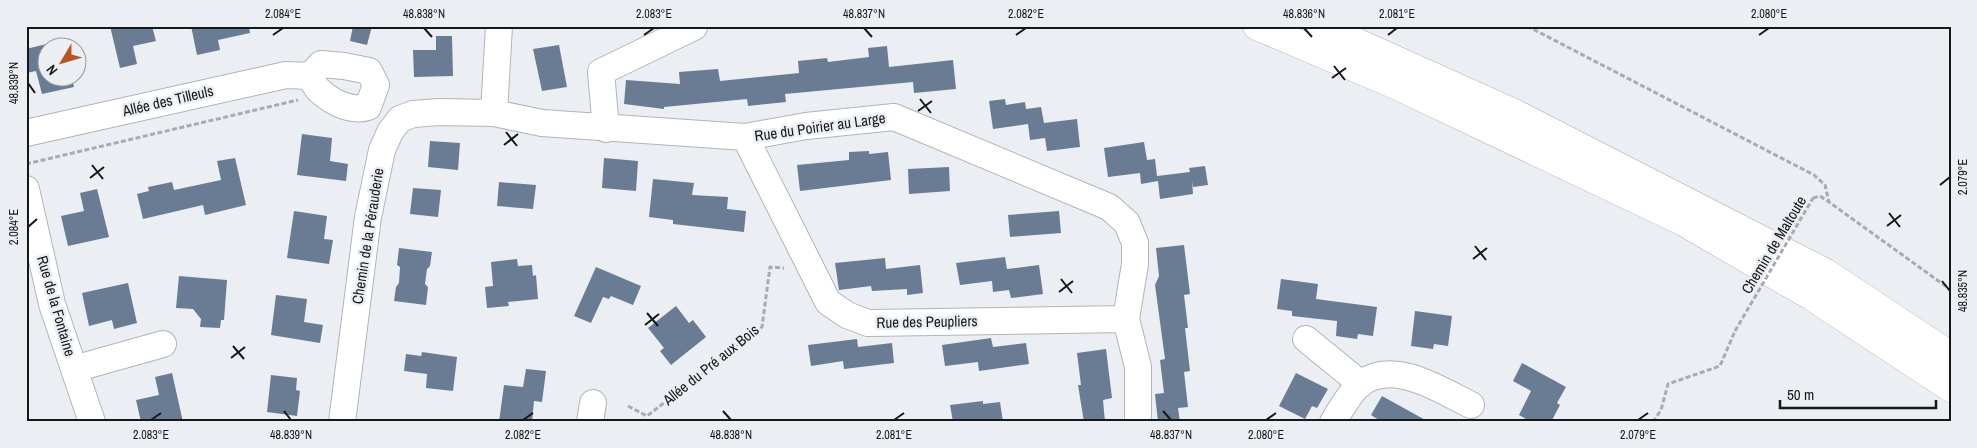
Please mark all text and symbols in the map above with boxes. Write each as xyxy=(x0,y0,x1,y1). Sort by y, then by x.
text: 2.084°E xyxy=(265,6,301,22)
text: 48.838°N xyxy=(403,6,445,22)
text: 2.083°E xyxy=(636,6,672,22)
text: 48.837°N xyxy=(843,6,885,22)
text: 2.082°E xyxy=(1008,6,1044,22)
text: 48.836°N xyxy=(1283,6,1325,22)
text: 2.081°E xyxy=(1379,6,1415,22)
text: 2.080°E xyxy=(1751,6,1787,22)
north arrow xyxy=(38,38,88,88)
text: N xyxy=(42,61,61,79)
text: 48.839°N xyxy=(6,62,22,104)
street label: Allée des Tilleuls xyxy=(119,80,215,121)
street label: Rue du Poirier au Large xyxy=(753,107,887,146)
text: 2.079°E xyxy=(1955,159,1971,195)
street label: Chemin de la Pérauderie xyxy=(346,166,389,305)
street label: Chemin de Maltoute xyxy=(1736,192,1811,298)
text: 2.084°E xyxy=(6,209,22,245)
street label: Rue de la Fontaine xyxy=(32,253,81,359)
text: 48.835°N xyxy=(1955,270,1971,312)
street label: Rue des Peupliers xyxy=(876,310,978,333)
street label: Allée du Pré aux Bois xyxy=(657,319,763,411)
scale bar xyxy=(1780,378,1936,410)
text: 50 m xyxy=(1787,384,1814,405)
text: 2.083°E xyxy=(133,427,169,443)
text: 48.839°N xyxy=(270,427,312,443)
text: 2.082°E xyxy=(505,427,541,443)
text: 48.838°N xyxy=(710,427,752,443)
text: 2.081°E xyxy=(876,427,912,443)
text: 48.837°N xyxy=(1150,427,1192,443)
text: 2.080°E xyxy=(1248,427,1284,443)
text: 2.079°E xyxy=(1620,427,1656,443)

